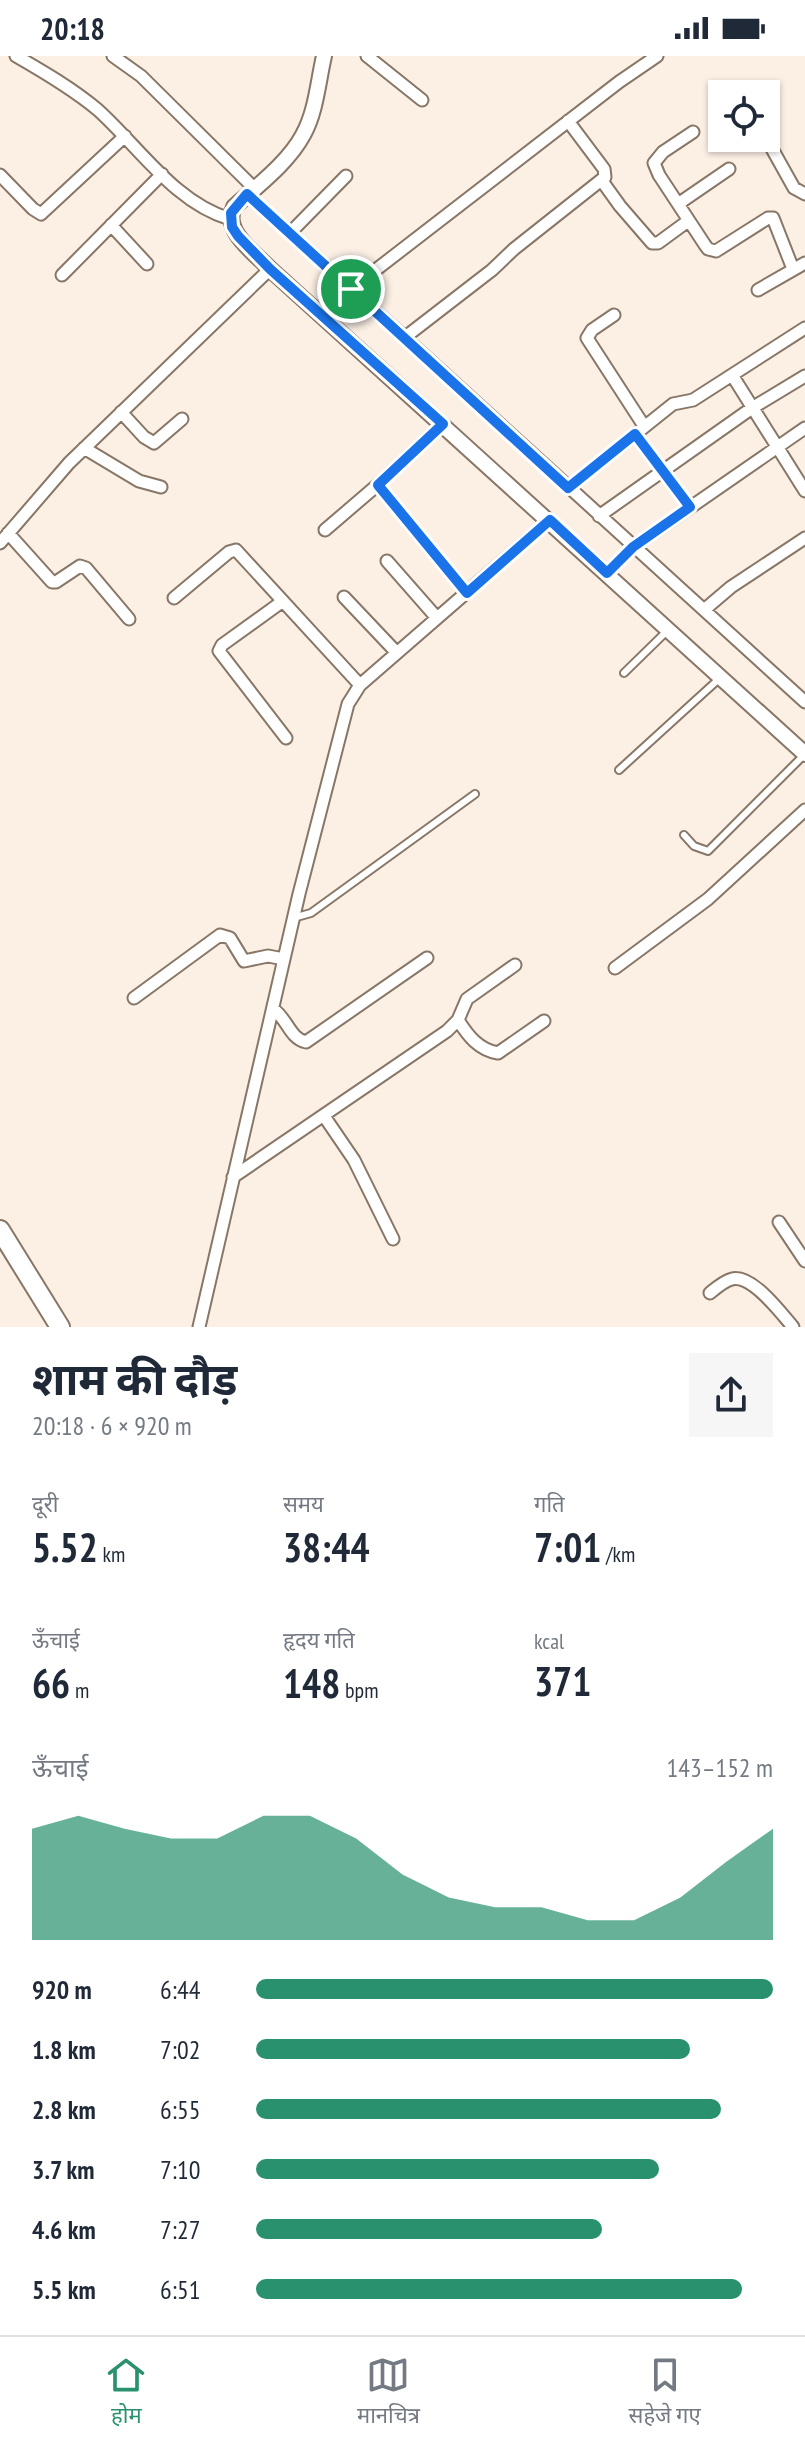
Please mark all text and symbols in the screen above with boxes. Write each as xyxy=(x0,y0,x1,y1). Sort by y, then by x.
text: 20:18 xyxy=(40,9,105,48)
map controls xyxy=(708,80,780,152)
button: locate xyxy=(708,80,780,152)
pin xyxy=(317,255,385,323)
icon: arrive xyxy=(329,267,373,311)
text: शाम की दौड़ xyxy=(32,1350,237,1407)
button: share xyxy=(689,1353,773,1437)
text: 20:18 · 6 × 920 m xyxy=(32,1409,192,1442)
text: दूरी xyxy=(32,1490,58,1518)
text: समय xyxy=(283,1490,324,1518)
text: गति xyxy=(534,1490,565,1518)
text: 5.52 xyxy=(32,1521,98,1573)
text: 38:44 xyxy=(283,1521,370,1573)
text: 7:01 xyxy=(534,1521,601,1573)
text: km xyxy=(98,1540,125,1568)
text: /km xyxy=(601,1540,635,1568)
text: ऊँचाई xyxy=(32,1626,80,1654)
text: हृदय गति xyxy=(283,1626,355,1654)
text: kcal xyxy=(534,1627,564,1655)
text: 371 xyxy=(534,1655,591,1707)
text: 66 xyxy=(32,1657,70,1709)
text: 148 xyxy=(283,1657,340,1709)
text: m xyxy=(70,1676,89,1704)
text: bpm xyxy=(340,1676,378,1704)
text: ऊँचाई xyxy=(32,1751,88,1784)
text: 143–152 m xyxy=(667,1751,773,1784)
text: 920 m xyxy=(32,1973,92,2006)
text: 6:44 xyxy=(160,1973,200,2006)
text: 1.8 km xyxy=(32,2033,96,2066)
text: 7:02 xyxy=(160,2033,200,2066)
text: 2.8 km xyxy=(32,2093,96,2126)
text: 6:55 xyxy=(160,2093,200,2126)
text: 3.7 km xyxy=(32,2153,95,2186)
text: 7:10 xyxy=(160,2153,200,2186)
text: 4.6 km xyxy=(32,2213,96,2246)
text: 7:27 xyxy=(160,2213,200,2246)
text: 5.5 km xyxy=(32,2273,96,2306)
text: 6:51 xyxy=(160,2273,200,2306)
tab: होम xyxy=(104,2353,148,2432)
tab: मानचित्र xyxy=(357,2353,420,2432)
tab: सहेजे गए xyxy=(629,2353,701,2432)

